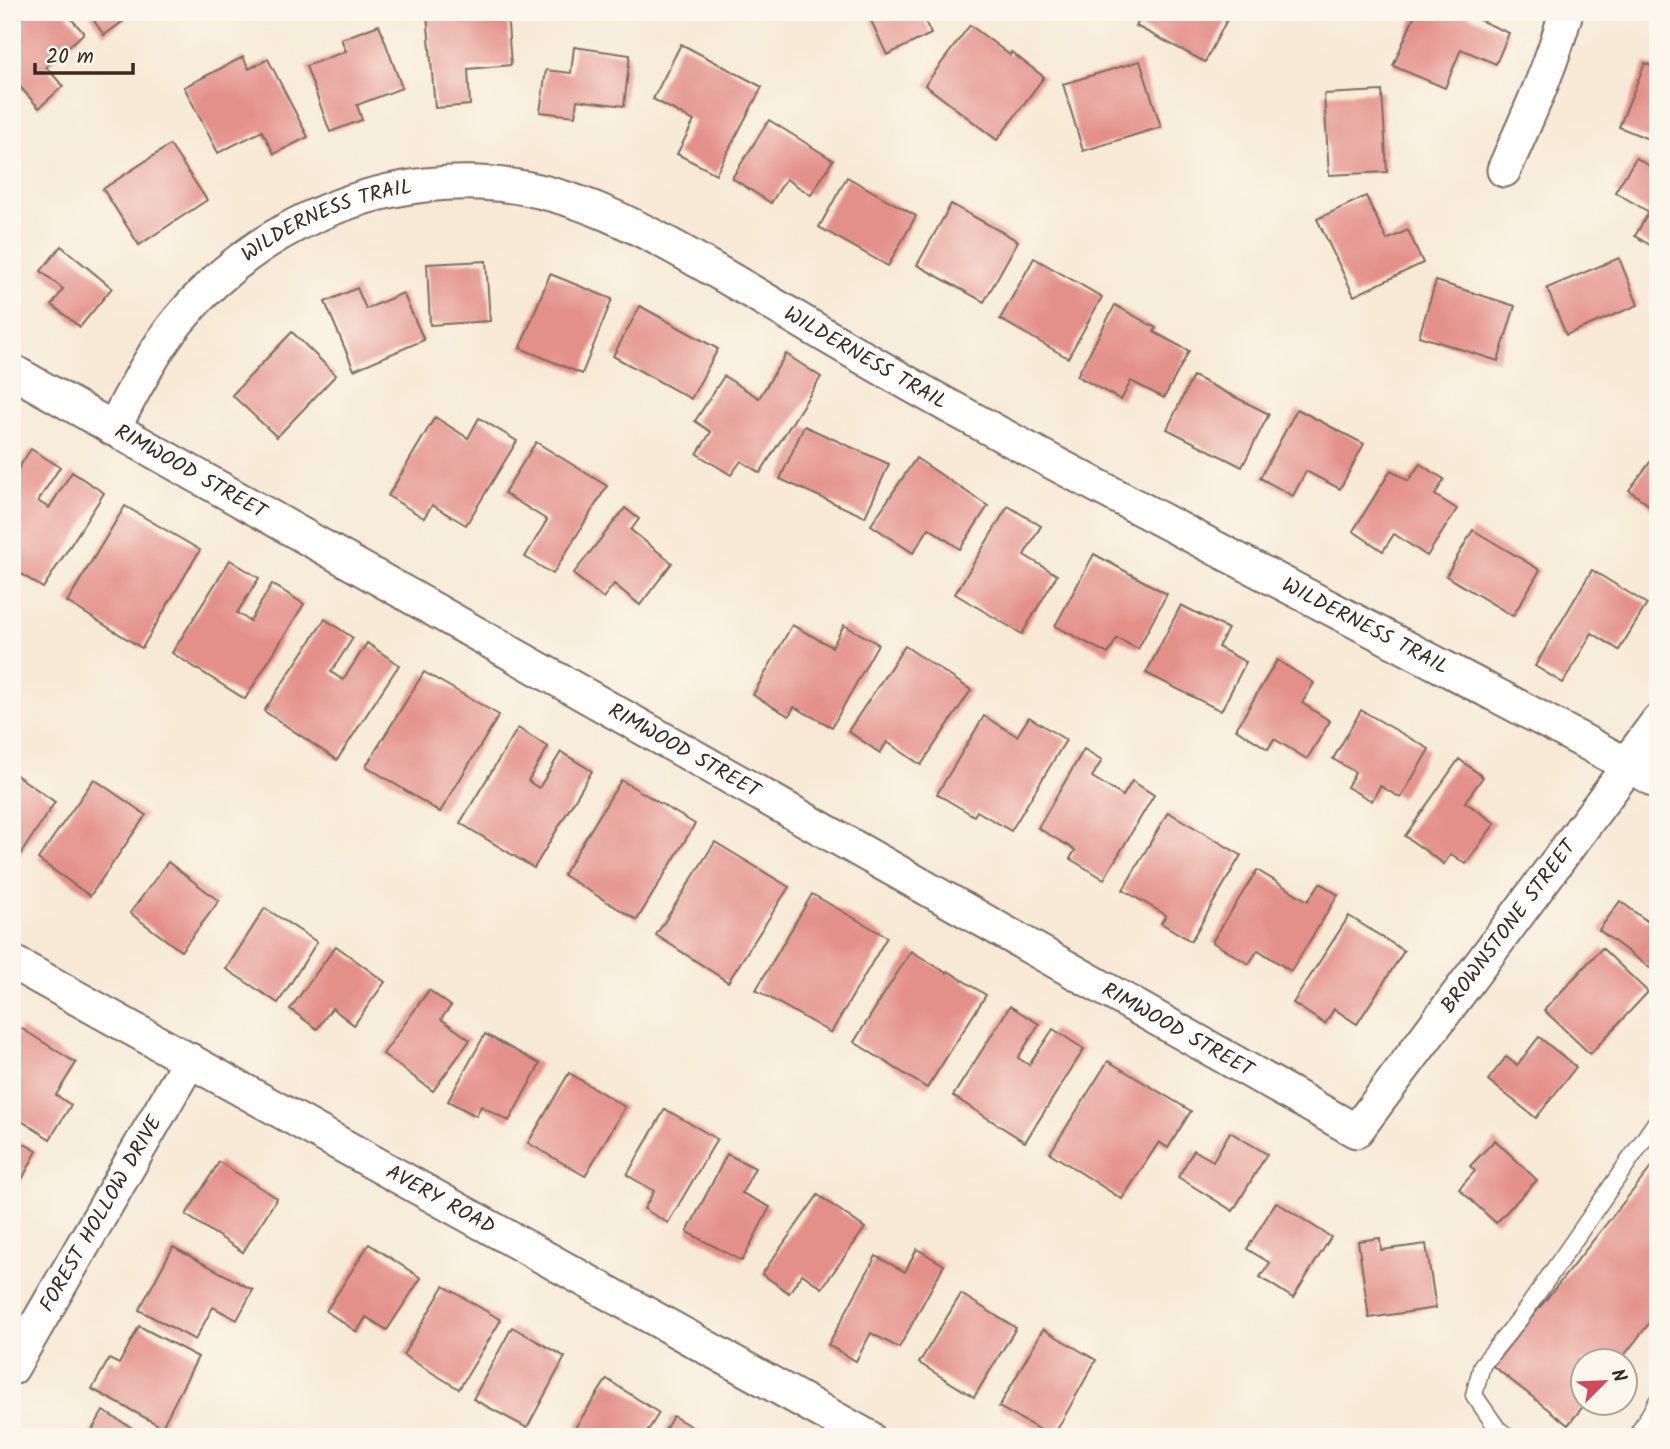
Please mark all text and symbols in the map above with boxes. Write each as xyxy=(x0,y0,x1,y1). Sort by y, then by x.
scale bar xyxy=(35,32,133,76)
text: 20 m xyxy=(46,41,94,74)
street label: WILDERNESS TRAIL xyxy=(234,171,415,271)
street label: WILDERNESS TRAIL xyxy=(778,298,953,419)
street label: RIMWOOD STREET xyxy=(108,416,274,529)
street label: WILDERNESS TRAIL xyxy=(1276,569,1454,684)
street label: RIMWOOD STREET xyxy=(602,695,768,808)
street label: BROWNSTONE STREET xyxy=(1433,831,1586,1021)
street label: RIMWOOD STREET xyxy=(1095,974,1261,1087)
street label: FOREST HOLLOW DRIVE xyxy=(31,1109,171,1319)
street label: AVERY ROAD xyxy=(380,1156,501,1243)
north arrow xyxy=(1568,1348,1638,1418)
text: N xyxy=(1602,1364,1634,1387)

